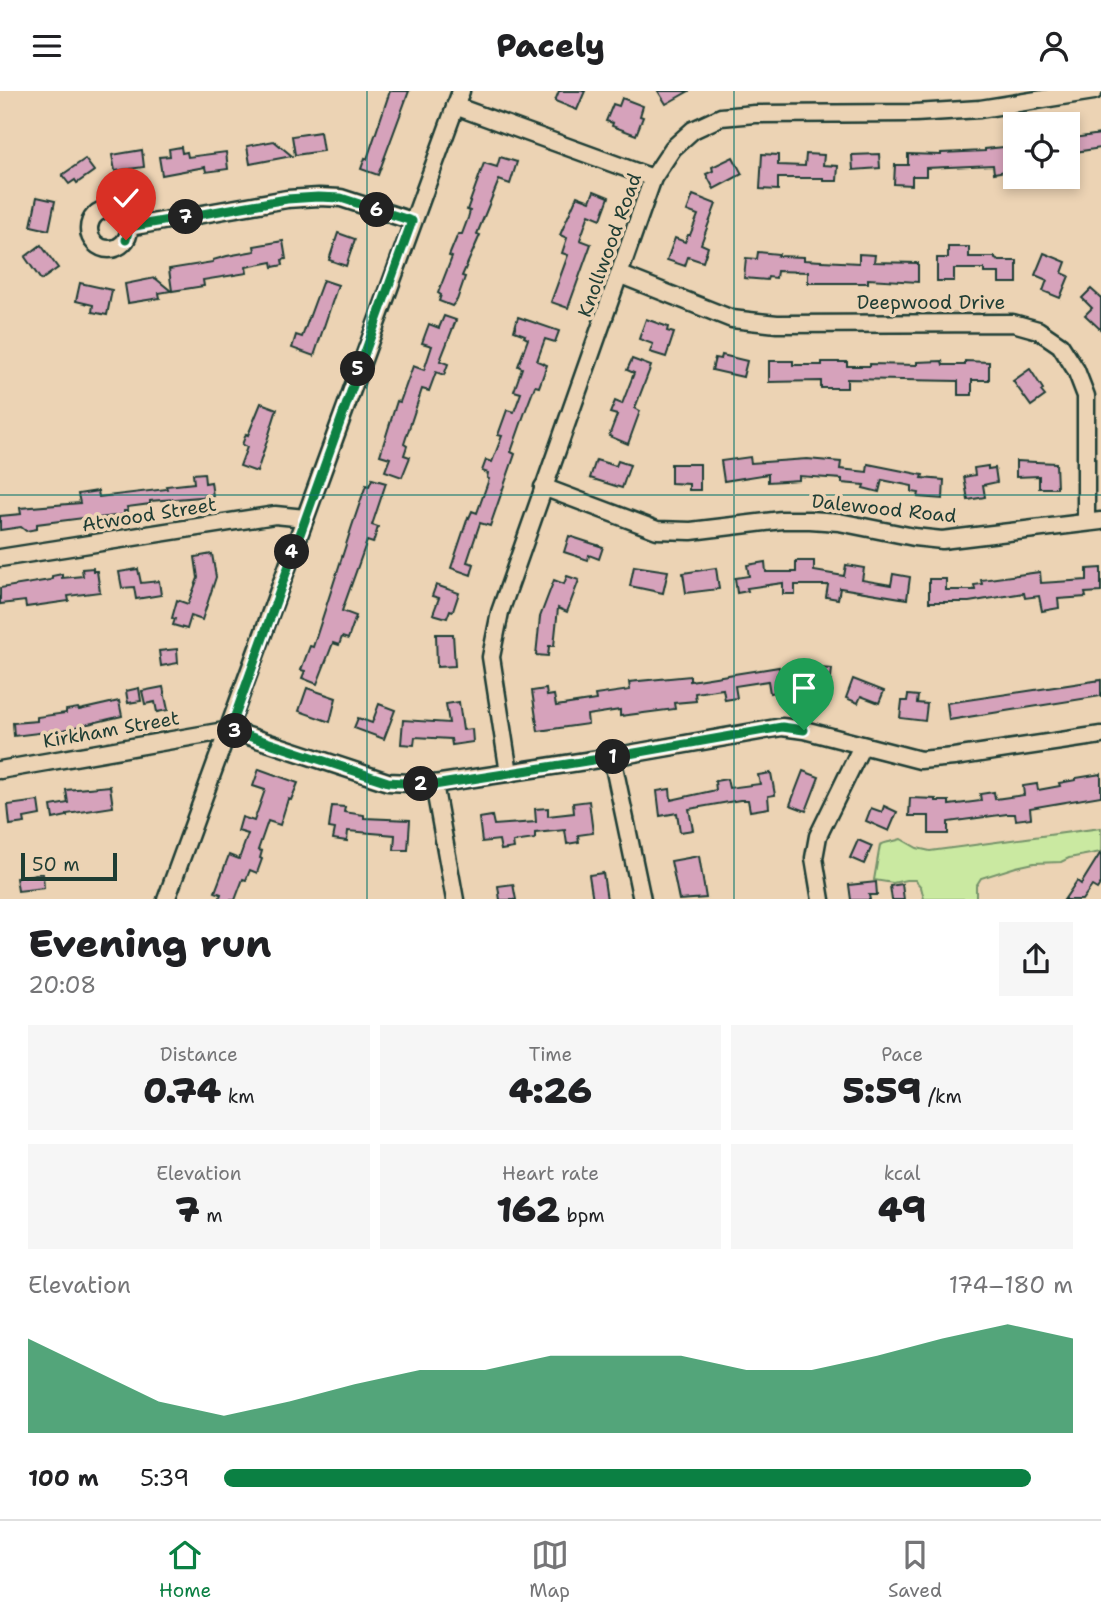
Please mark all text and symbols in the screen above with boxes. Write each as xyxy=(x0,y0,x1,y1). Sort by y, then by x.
text: Pacely xyxy=(496,24,605,67)
icon: menu xyxy=(28,27,66,65)
icon: person xyxy=(1035,27,1073,65)
map controls xyxy=(1003,112,1080,189)
button: locate xyxy=(1003,112,1080,189)
pin xyxy=(96,168,156,240)
street label: Knollwood Road xyxy=(572,170,647,321)
icon: check xyxy=(107,179,145,217)
pin: 6 xyxy=(360,193,394,227)
text: 6 xyxy=(370,197,383,222)
pin: 7 xyxy=(168,199,204,235)
text: 7 xyxy=(179,204,192,229)
street label: Deepwood Drive xyxy=(857,290,1005,315)
pin: 5 xyxy=(340,351,376,387)
text: 5 xyxy=(352,356,363,381)
street label: Dalewood Road xyxy=(810,488,958,529)
street label: Atwood Street xyxy=(80,492,218,537)
pin: 4 xyxy=(274,535,310,569)
text: 4 xyxy=(285,539,298,564)
pin xyxy=(774,658,834,730)
icon: arrive xyxy=(785,669,823,707)
street label: Kirkham Street xyxy=(41,705,181,754)
pin: 3 xyxy=(218,713,252,749)
text: 3 xyxy=(228,718,241,743)
pin: 1 xyxy=(596,739,630,775)
text: 1 xyxy=(608,744,617,769)
pin: 2 xyxy=(404,767,438,801)
text: 2 xyxy=(414,771,427,796)
scale bar xyxy=(21,851,117,882)
text: 50 m xyxy=(32,852,80,877)
text: Evening run xyxy=(28,918,271,969)
button: share xyxy=(999,922,1073,996)
text: 20:08 xyxy=(28,970,96,1000)
text: Distance xyxy=(160,1042,238,1067)
text: Time xyxy=(529,1042,572,1067)
text: Pace xyxy=(881,1042,923,1067)
text: 0.74 xyxy=(143,1067,221,1114)
text: 4:26 xyxy=(509,1067,592,1114)
text: 5:59 xyxy=(842,1067,921,1114)
text: km xyxy=(221,1084,255,1109)
text: /km xyxy=(921,1084,962,1109)
text: Elevation xyxy=(156,1161,241,1186)
text: Heart rate xyxy=(502,1161,599,1186)
text: kcal xyxy=(884,1161,921,1186)
text: 7 xyxy=(175,1186,200,1233)
text: 162 xyxy=(496,1186,560,1233)
text: 49 xyxy=(878,1186,926,1233)
text: m xyxy=(200,1203,223,1228)
text: bpm xyxy=(560,1203,605,1228)
text: Elevation xyxy=(28,1270,131,1300)
text: 174–180 m xyxy=(949,1270,1073,1300)
text: 100 m xyxy=(28,1463,99,1493)
text: 5:39 xyxy=(140,1463,189,1493)
tab: Home xyxy=(159,1536,211,1603)
tab: Map xyxy=(529,1536,570,1603)
tab: Saved xyxy=(888,1536,942,1603)

